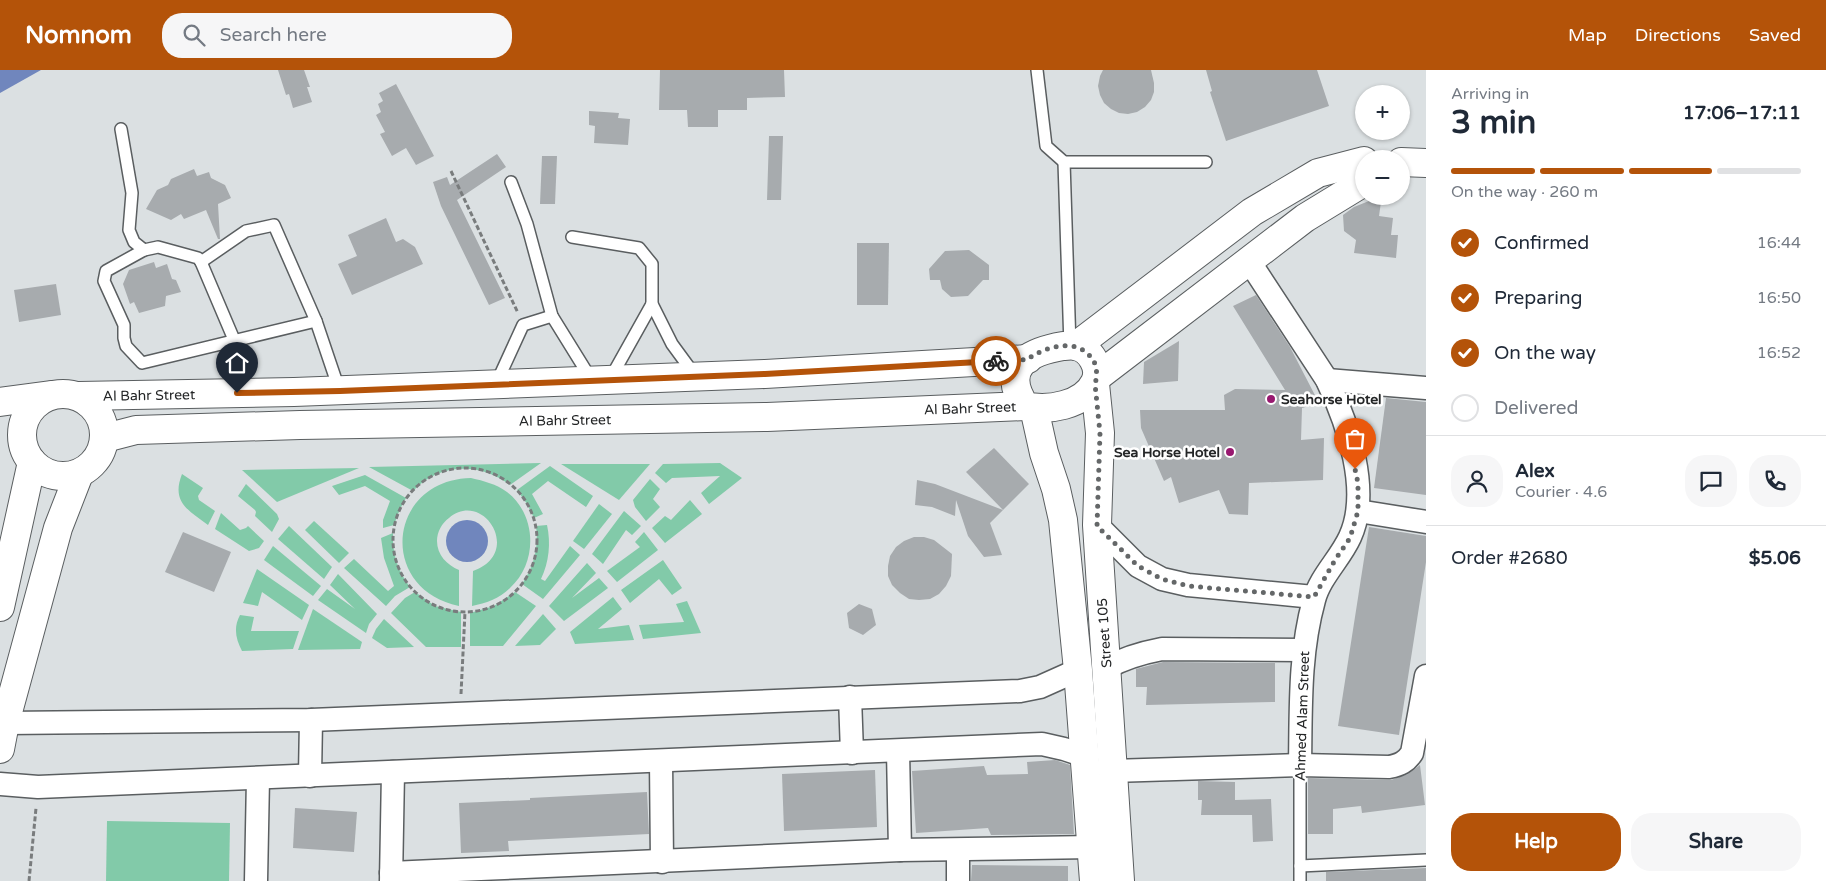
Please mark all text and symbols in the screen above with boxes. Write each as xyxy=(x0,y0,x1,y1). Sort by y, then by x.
search box xyxy=(162,13,512,58)
text: Nomnom xyxy=(25,21,132,50)
icon: search xyxy=(180,21,208,49)
text: Search here xyxy=(220,24,327,46)
text: Map xyxy=(1568,24,1607,46)
text: Directions xyxy=(1635,24,1721,46)
text: Saved xyxy=(1749,24,1801,46)
text: Arriving in xyxy=(1451,84,1529,104)
map controls xyxy=(1355,85,1410,205)
button: + xyxy=(1355,85,1410,140)
text: 17:06–17:11 xyxy=(1683,102,1801,124)
text: 3 min xyxy=(1451,104,1536,142)
button: − xyxy=(1355,150,1410,205)
text: On the way · 260 m xyxy=(1451,182,1598,202)
icon: check xyxy=(1451,229,1479,257)
text: Confirmed xyxy=(1494,232,1589,254)
text: 16:44 xyxy=(1757,233,1801,253)
icon: check xyxy=(1451,284,1479,312)
text: Preparing xyxy=(1494,287,1583,309)
text: 16:50 xyxy=(1757,288,1801,308)
courier xyxy=(971,336,1021,386)
icon: check xyxy=(1451,339,1479,367)
pin xyxy=(216,342,258,393)
text: On the way xyxy=(1494,342,1596,364)
text: 16:52 xyxy=(1757,343,1801,363)
icon: bike xyxy=(982,347,1010,375)
icon: home xyxy=(223,349,251,377)
street label: Al Bahr Street xyxy=(103,386,196,405)
place label: Seahorse Hotel xyxy=(1281,391,1382,408)
marker: Seahorse Hotel xyxy=(1265,393,1277,405)
text: Delivered xyxy=(1494,397,1579,419)
street label: Al Bahr Street xyxy=(923,398,1017,419)
street label: Al Bahr Street xyxy=(519,411,612,430)
pin xyxy=(1334,418,1376,469)
icon: bag xyxy=(1341,425,1369,453)
place label: Sea Horse Hotel xyxy=(1114,444,1220,461)
marker: Sea Horse Hotel xyxy=(1224,446,1236,458)
button: person xyxy=(1451,455,1503,507)
button: chat xyxy=(1685,455,1737,507)
button: phone xyxy=(1749,455,1801,507)
text: Alex xyxy=(1515,460,1555,482)
text: Courier · 4.6 xyxy=(1515,482,1607,502)
text: Order #2680 xyxy=(1451,547,1568,569)
text: $5.06 xyxy=(1749,547,1801,569)
street label: Street 105 xyxy=(1094,597,1115,668)
street label: Ahmed Alam Street xyxy=(1292,650,1313,781)
button: Help xyxy=(1451,813,1621,871)
button: Share xyxy=(1631,813,1801,871)

